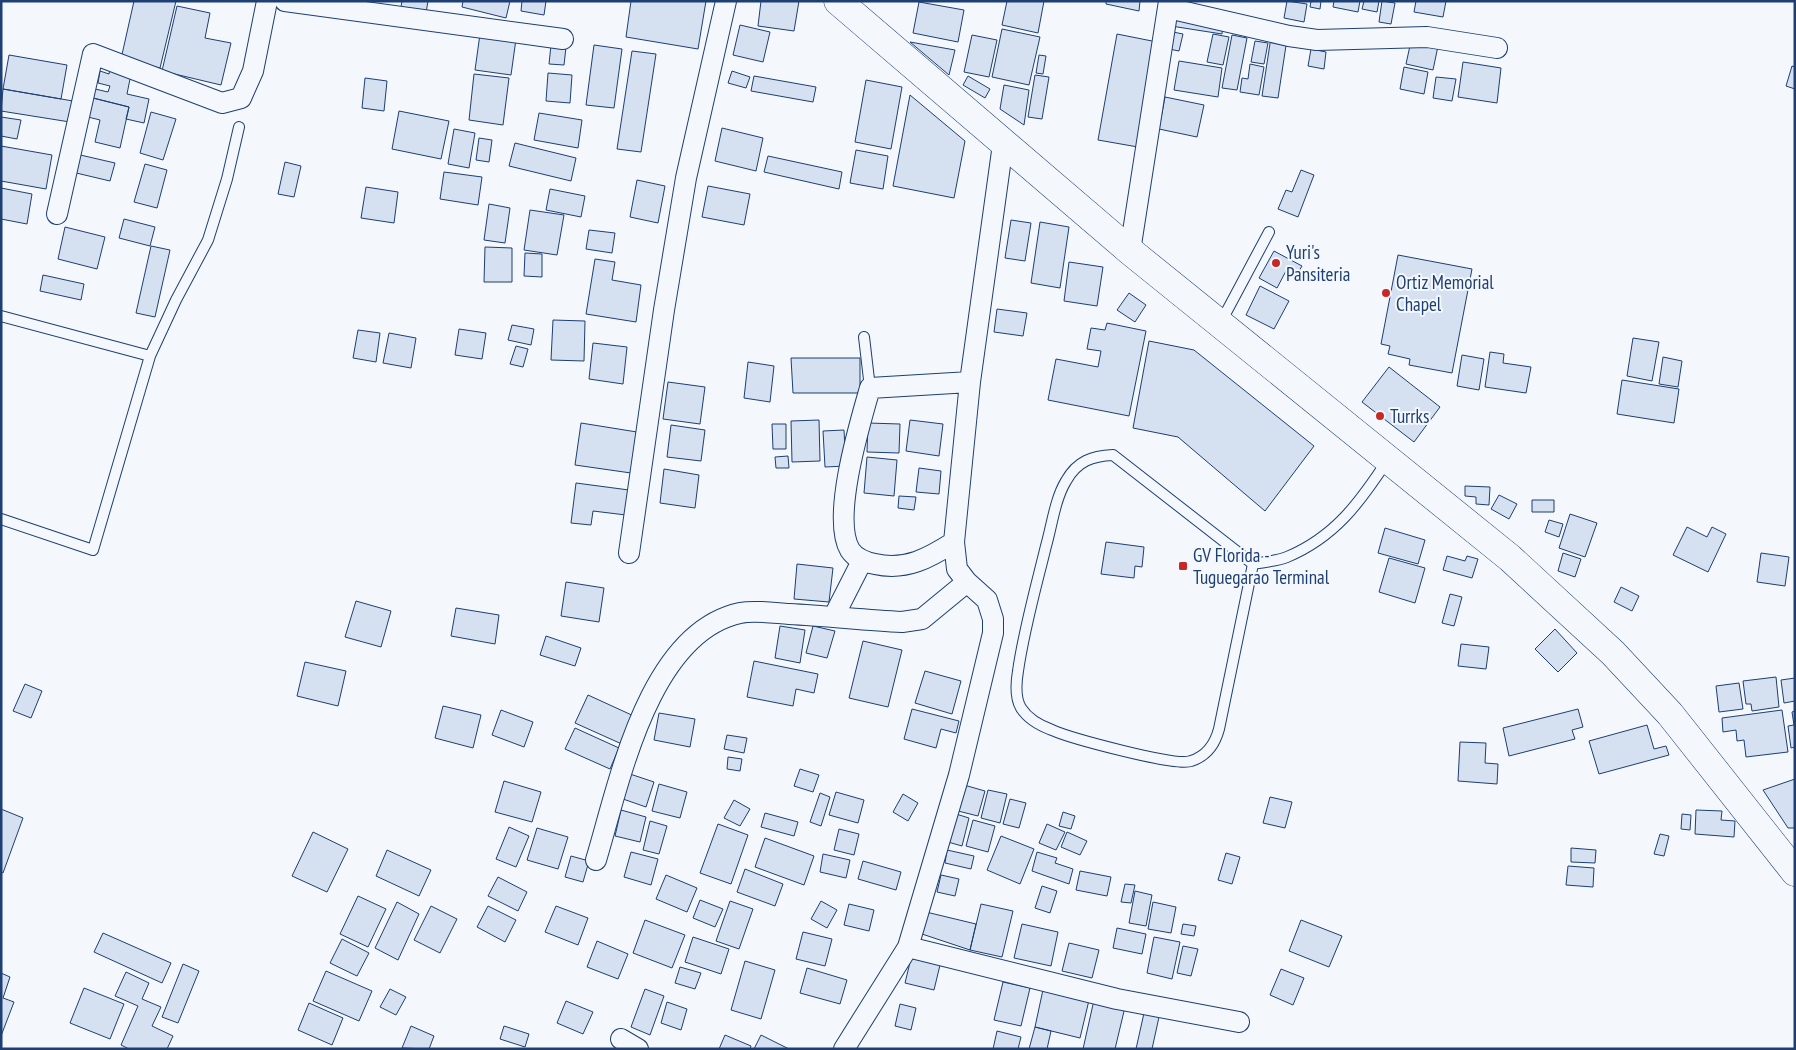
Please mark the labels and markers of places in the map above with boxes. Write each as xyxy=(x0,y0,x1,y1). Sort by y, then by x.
place label: Yuri's Pansiteria xyxy=(1286,240,1350,286)
marker: Yuri's Pansiteria xyxy=(1270,257,1282,269)
place label: Ortiz Memorial Chapel xyxy=(1396,270,1494,316)
marker: Ortiz Memorial Chapel xyxy=(1380,287,1392,299)
place label: Turrks xyxy=(1390,404,1429,428)
marker: Turrks xyxy=(1374,410,1386,422)
place label: GV Florida - Tuguegarao Terminal xyxy=(1193,543,1330,589)
marker: GV Florida - Tuguegarao Terminal xyxy=(1177,560,1189,572)

